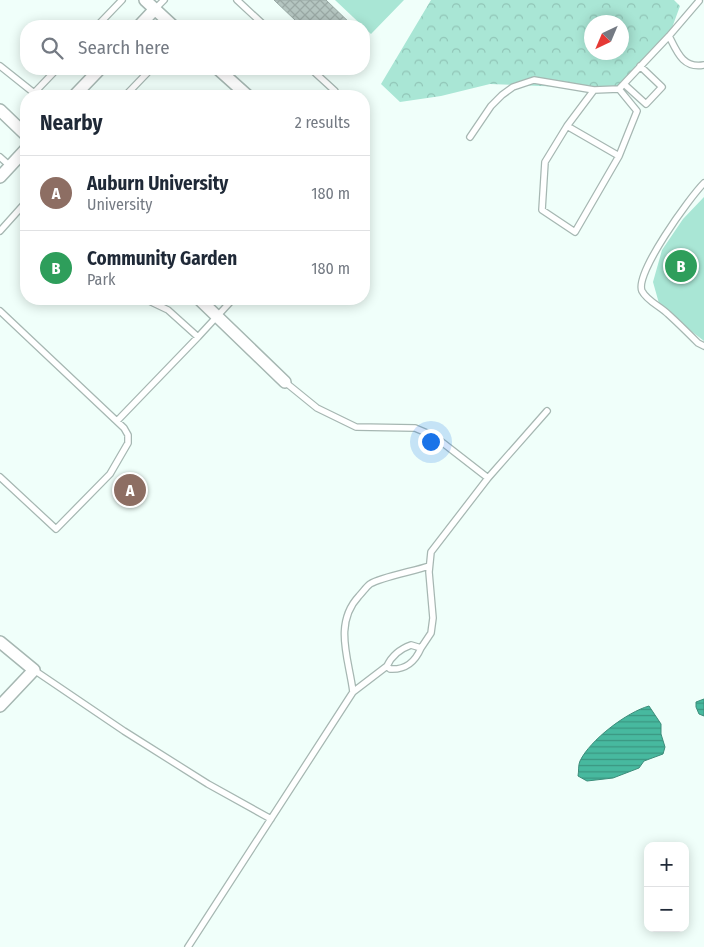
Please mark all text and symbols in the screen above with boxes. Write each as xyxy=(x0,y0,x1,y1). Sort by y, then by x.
north arrow xyxy=(584,15,629,60)
search box xyxy=(20,20,370,75)
icon: search xyxy=(38,34,66,62)
text: Search here xyxy=(78,36,170,59)
text: Nearby xyxy=(40,110,102,136)
text: 2 results xyxy=(295,113,350,132)
text: Auburn University xyxy=(87,172,228,195)
text: A xyxy=(52,184,60,203)
text: 180 m xyxy=(311,184,350,203)
text: University xyxy=(87,195,152,214)
text: Community Garden xyxy=(87,247,237,270)
pin: B xyxy=(665,247,697,285)
text: B xyxy=(52,259,60,278)
text: 180 m xyxy=(311,259,350,278)
text: Park xyxy=(87,270,115,289)
your location xyxy=(418,429,444,455)
pin: A xyxy=(114,471,146,509)
map controls xyxy=(644,842,689,932)
button: + xyxy=(644,842,689,887)
button: − xyxy=(644,887,689,932)

